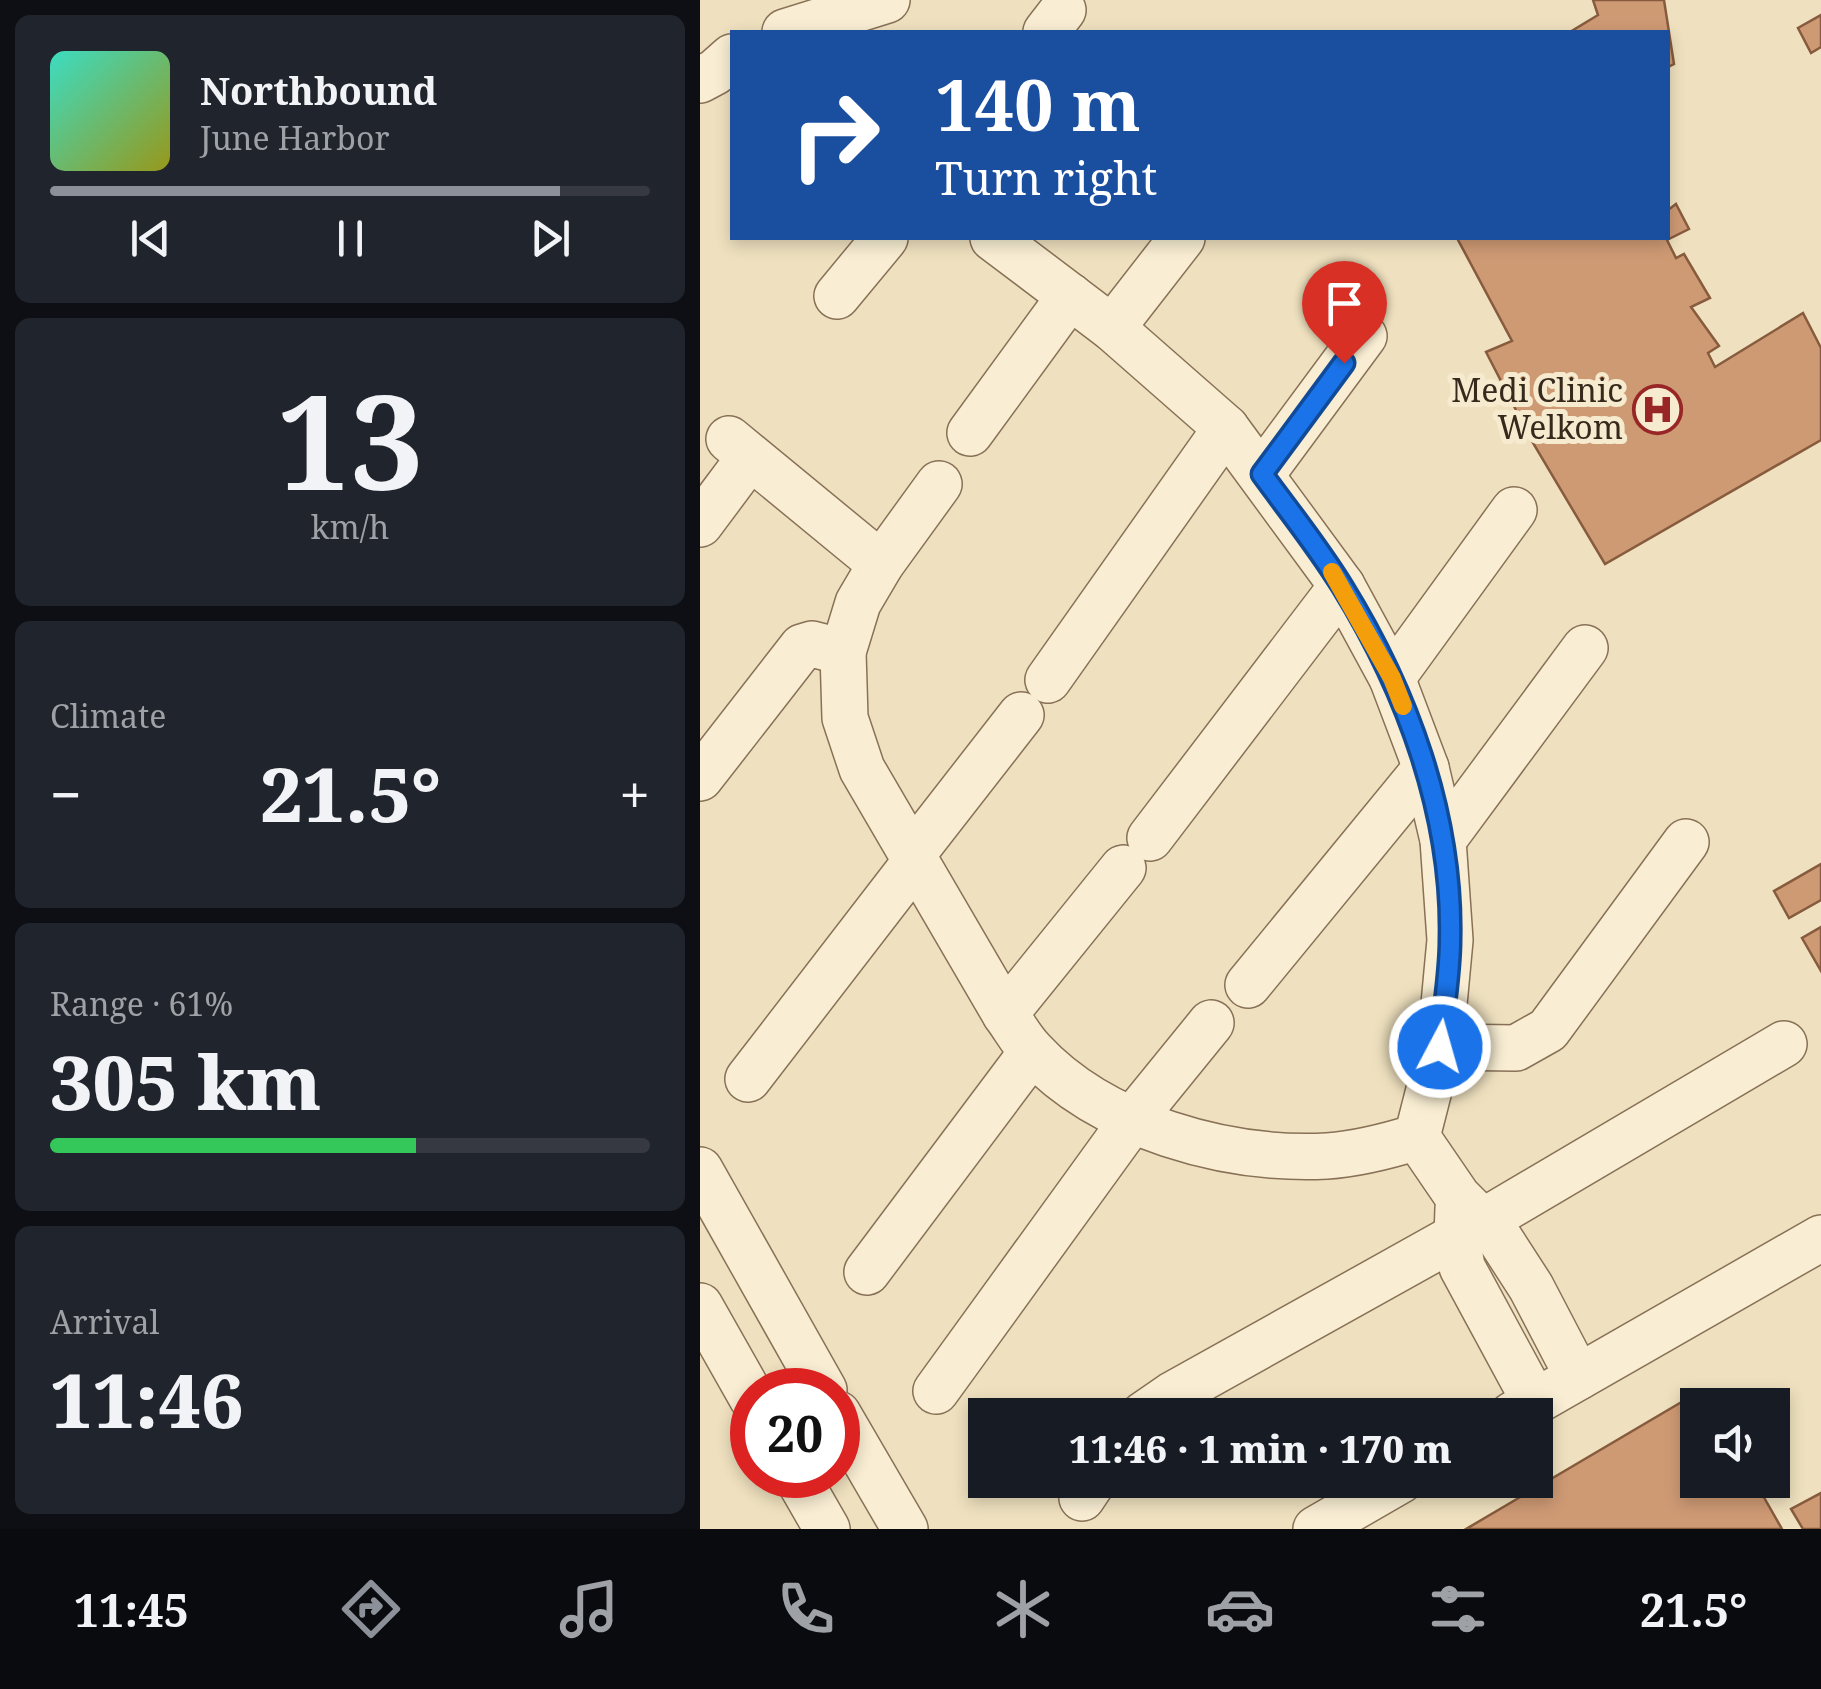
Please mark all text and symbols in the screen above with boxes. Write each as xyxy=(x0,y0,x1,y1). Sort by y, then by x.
text: 140 m xyxy=(935,56,1141,152)
text: Northbound xyxy=(200,64,437,116)
icon: right xyxy=(770,70,900,200)
text: June Harbor xyxy=(200,116,389,159)
text: Turn right xyxy=(935,147,1157,208)
icon: previous xyxy=(123,211,178,266)
icon: pause xyxy=(323,211,378,266)
icon: next xyxy=(523,211,578,266)
pin xyxy=(1302,261,1387,364)
icon: arrive xyxy=(1317,276,1372,331)
text: 13 xyxy=(277,351,423,528)
place label: Medi Clinic Welkom xyxy=(1451,368,1623,448)
hospital icon: Medi Clinic Welkom xyxy=(1632,383,1684,435)
text: km/h xyxy=(311,505,389,548)
text: Climate xyxy=(50,694,166,737)
text: 21.5° xyxy=(260,742,441,844)
text: − xyxy=(50,756,82,831)
text: + xyxy=(619,756,650,831)
text: Range · 61% xyxy=(50,982,233,1025)
position arrow xyxy=(1388,995,1492,1099)
text: 305 km xyxy=(50,1030,322,1132)
text: Arrival xyxy=(50,1300,159,1343)
text: 11:46 xyxy=(50,1348,243,1450)
speed limit sign: 20 xyxy=(730,1368,860,1498)
map controls xyxy=(1680,1388,1790,1498)
button: sound xyxy=(1680,1388,1790,1498)
text: 11:46 · 1 min · 170 m xyxy=(1069,1422,1452,1474)
icon: directions xyxy=(336,1574,406,1644)
icon: music xyxy=(554,1574,624,1644)
icon: phone xyxy=(771,1574,841,1644)
icon: climate xyxy=(988,1574,1058,1644)
icon: car xyxy=(1205,1574,1275,1644)
icon: filters xyxy=(1423,1574,1493,1644)
text: 11:45 xyxy=(74,1579,189,1640)
text: 21.5° xyxy=(1640,1579,1747,1640)

